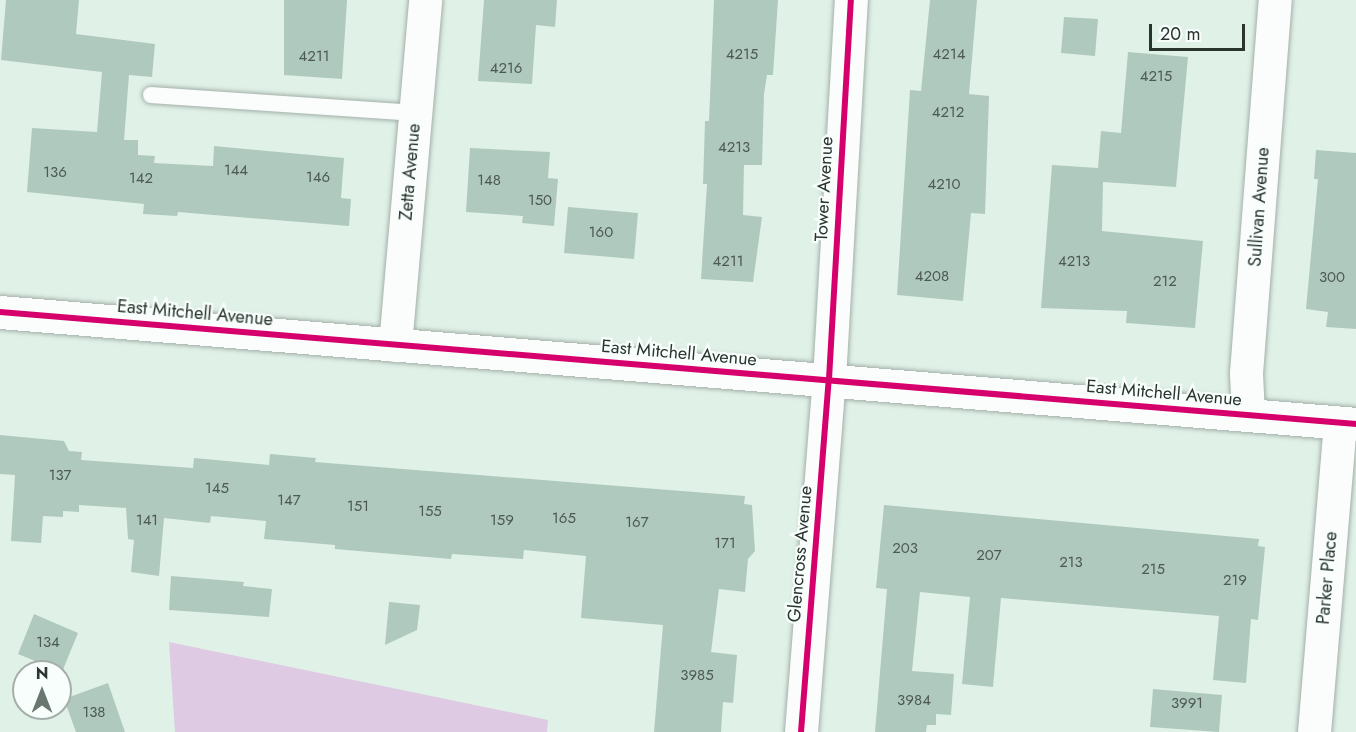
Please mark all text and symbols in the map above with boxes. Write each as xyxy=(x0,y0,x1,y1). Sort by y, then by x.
scale bar xyxy=(1152,12,1248,50)
text: 20 m xyxy=(1160,21,1200,47)
house number: 4215 xyxy=(726,46,758,64)
house number: 4214 xyxy=(933,46,965,64)
house number: 4211 xyxy=(299,48,329,66)
house number: 4216 xyxy=(490,60,522,78)
house number: 4215 xyxy=(1140,68,1172,86)
house number: 4212 xyxy=(932,104,964,122)
street label: Zetta Avenue xyxy=(395,123,425,221)
street label: Tower Avenue xyxy=(810,136,838,242)
house number: 4213 xyxy=(718,139,750,157)
street label: Sullivan Avenue xyxy=(1244,147,1274,267)
house number: 144 xyxy=(224,162,248,180)
house number: 136 xyxy=(43,164,67,182)
house number: 146 xyxy=(306,169,330,187)
house number: 142 xyxy=(129,170,153,188)
house number: 148 xyxy=(477,172,501,190)
house number: 4210 xyxy=(927,176,961,194)
house number: 150 xyxy=(528,192,552,210)
house number: 160 xyxy=(589,224,613,242)
house number: 4211 xyxy=(713,253,743,271)
house number: 4213 xyxy=(1058,253,1090,271)
house number: 4208 xyxy=(915,268,949,286)
house number: 300 xyxy=(1319,269,1345,287)
house number: 212 xyxy=(1153,273,1177,291)
street label: East Mitchell Avenue xyxy=(116,295,274,331)
street label: East Mitchell Avenue xyxy=(600,335,758,371)
street label: East Mitchell Avenue xyxy=(1085,375,1243,411)
house number: 137 xyxy=(49,467,71,485)
house number: 145 xyxy=(205,480,229,498)
street label: Glencross Avenue xyxy=(783,485,817,623)
house number: 147 xyxy=(277,492,301,510)
house number: 151 xyxy=(347,498,369,516)
house number: 155 xyxy=(418,503,442,521)
house number: 165 xyxy=(552,510,576,528)
house number: 141 xyxy=(136,512,158,530)
house number: 159 xyxy=(490,512,514,530)
house number: 167 xyxy=(625,514,649,532)
street label: Parker Place xyxy=(1312,531,1342,625)
house number: 171 xyxy=(714,535,736,553)
house number: 203 xyxy=(892,540,918,558)
house number: 207 xyxy=(976,547,1002,565)
house number: 213 xyxy=(1059,554,1083,572)
house number: 215 xyxy=(1141,561,1165,579)
house number: 219 xyxy=(1223,572,1247,590)
house number: 134 xyxy=(36,634,60,652)
north arrow xyxy=(12,660,72,720)
text: N xyxy=(36,662,48,685)
house number: 3985 xyxy=(680,667,714,685)
house number: 3984 xyxy=(897,692,931,710)
house number: 3991 xyxy=(1171,695,1203,713)
house number: 138 xyxy=(82,704,106,722)

